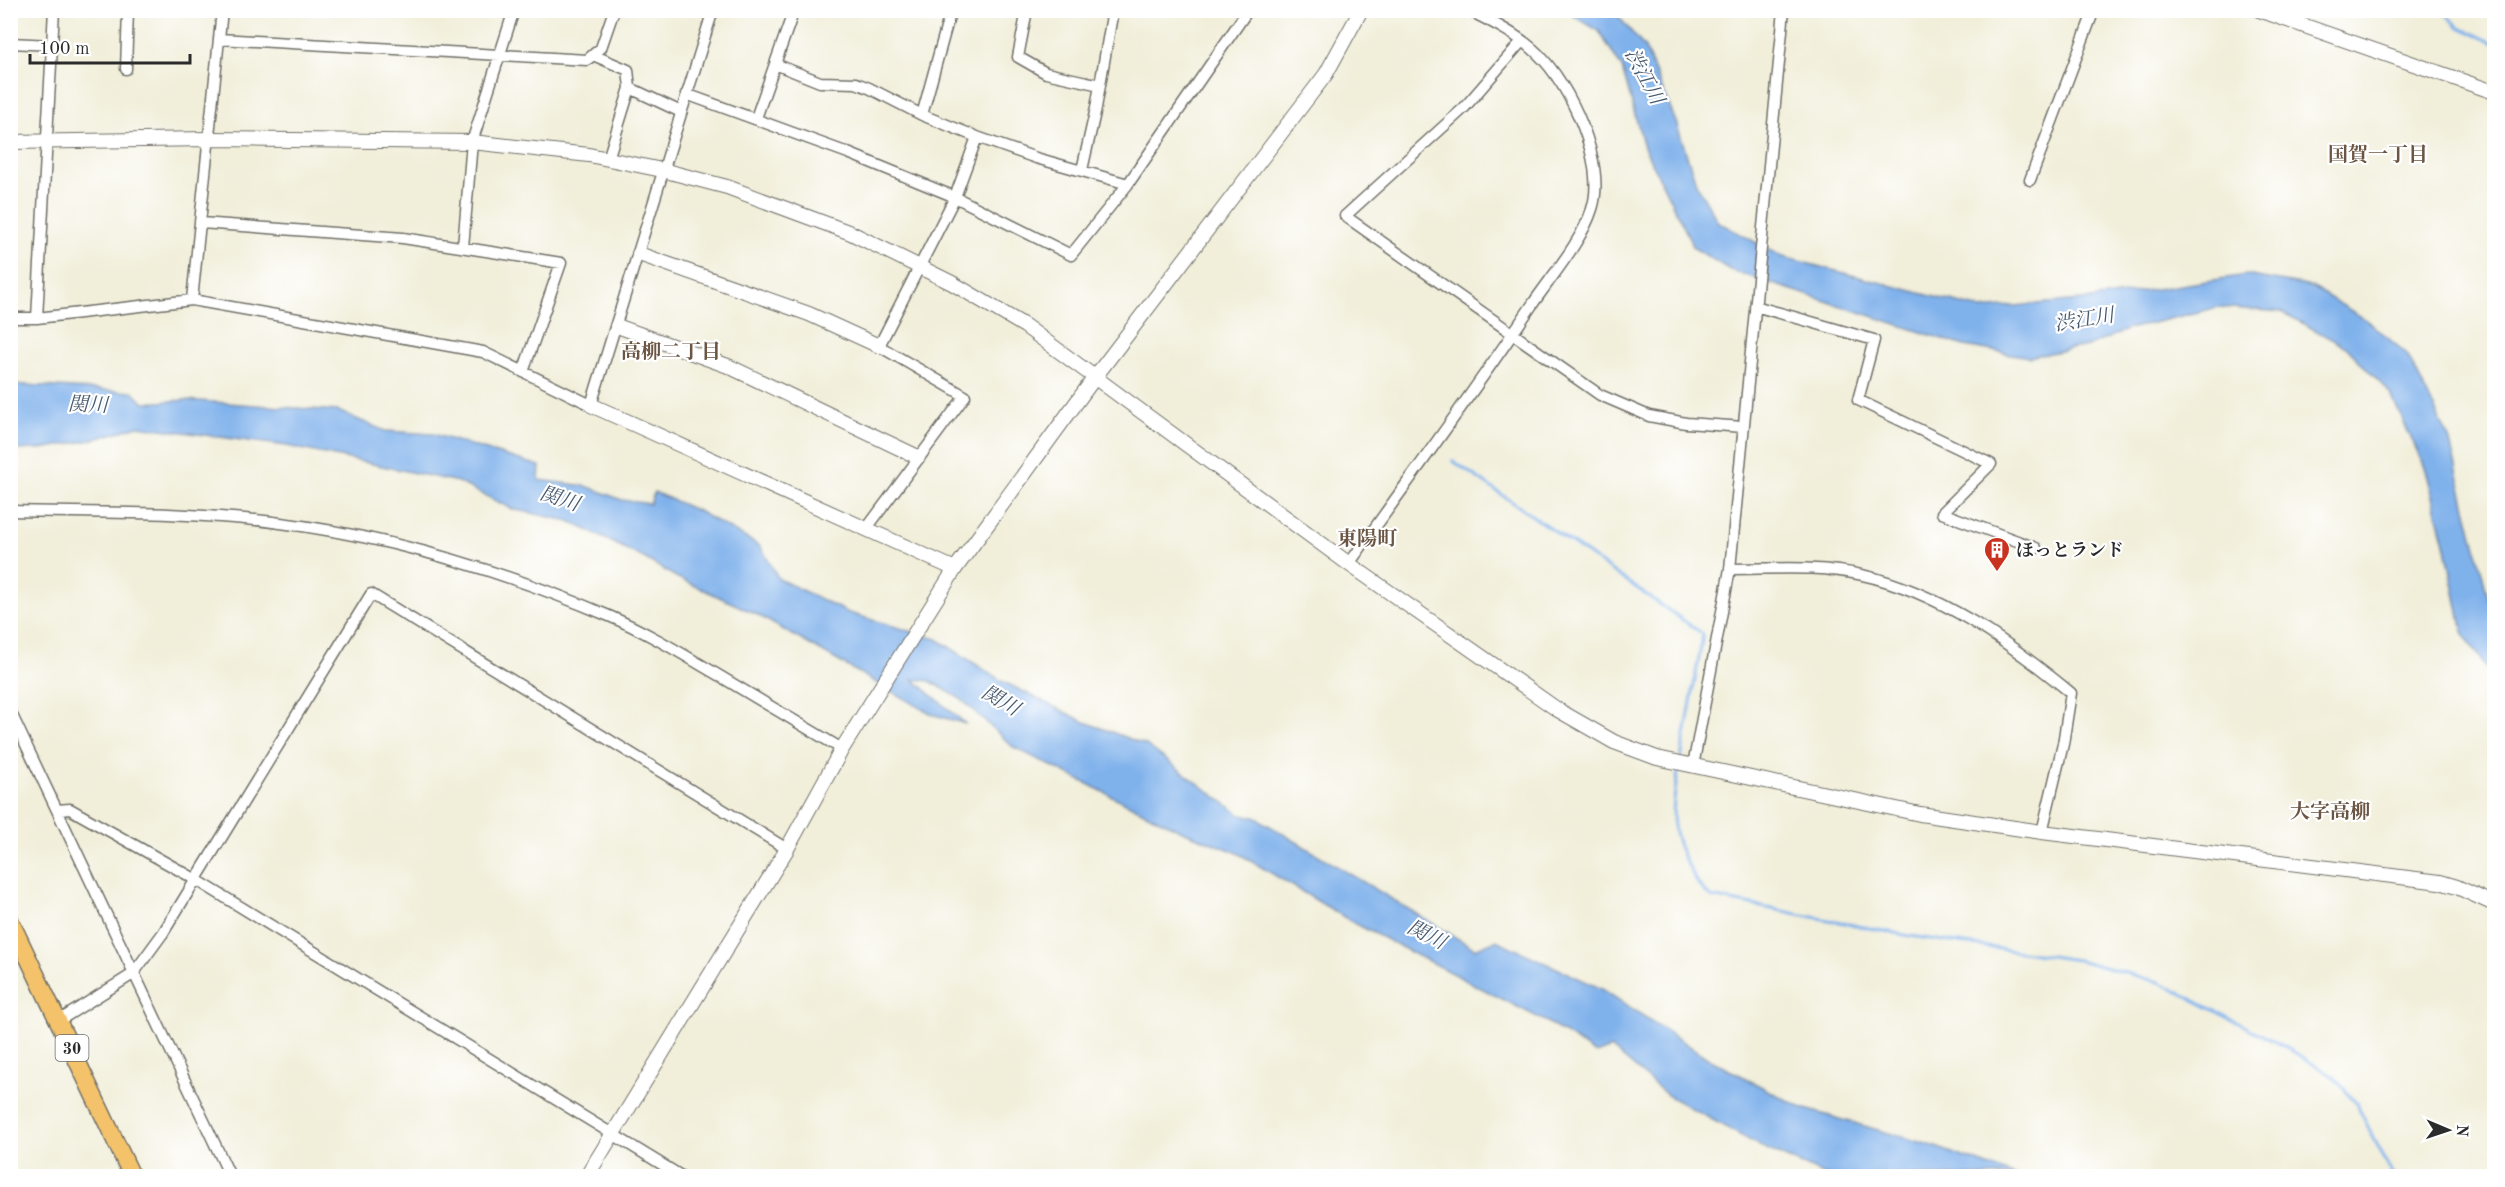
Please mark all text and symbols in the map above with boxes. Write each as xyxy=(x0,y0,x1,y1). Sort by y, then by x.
scale bar xyxy=(30,27,190,65)
text: 100 m xyxy=(39,40,90,58)
water label: 渋江川 xyxy=(1620,45,1669,110)
district label: 国賀一丁目 xyxy=(2328,144,2428,166)
water label: 渋江川 xyxy=(2053,304,2117,336)
district label: 高柳二丁目 xyxy=(621,341,721,363)
water label: 関川 xyxy=(68,393,110,417)
water label: 関川 xyxy=(537,482,584,516)
district label: 東陽町 xyxy=(1337,528,1398,550)
building icon: ほっとランド xyxy=(1982,535,2012,573)
place label: ほっとランド xyxy=(2016,541,2124,560)
water label: 関川 xyxy=(978,681,1025,721)
district label: 大字高柳 xyxy=(2290,801,2370,823)
water label: 関川 xyxy=(1404,916,1451,955)
road number: 30 xyxy=(56,1035,88,1061)
north arrow xyxy=(2418,1100,2478,1160)
text: N xyxy=(2453,1124,2469,1138)

